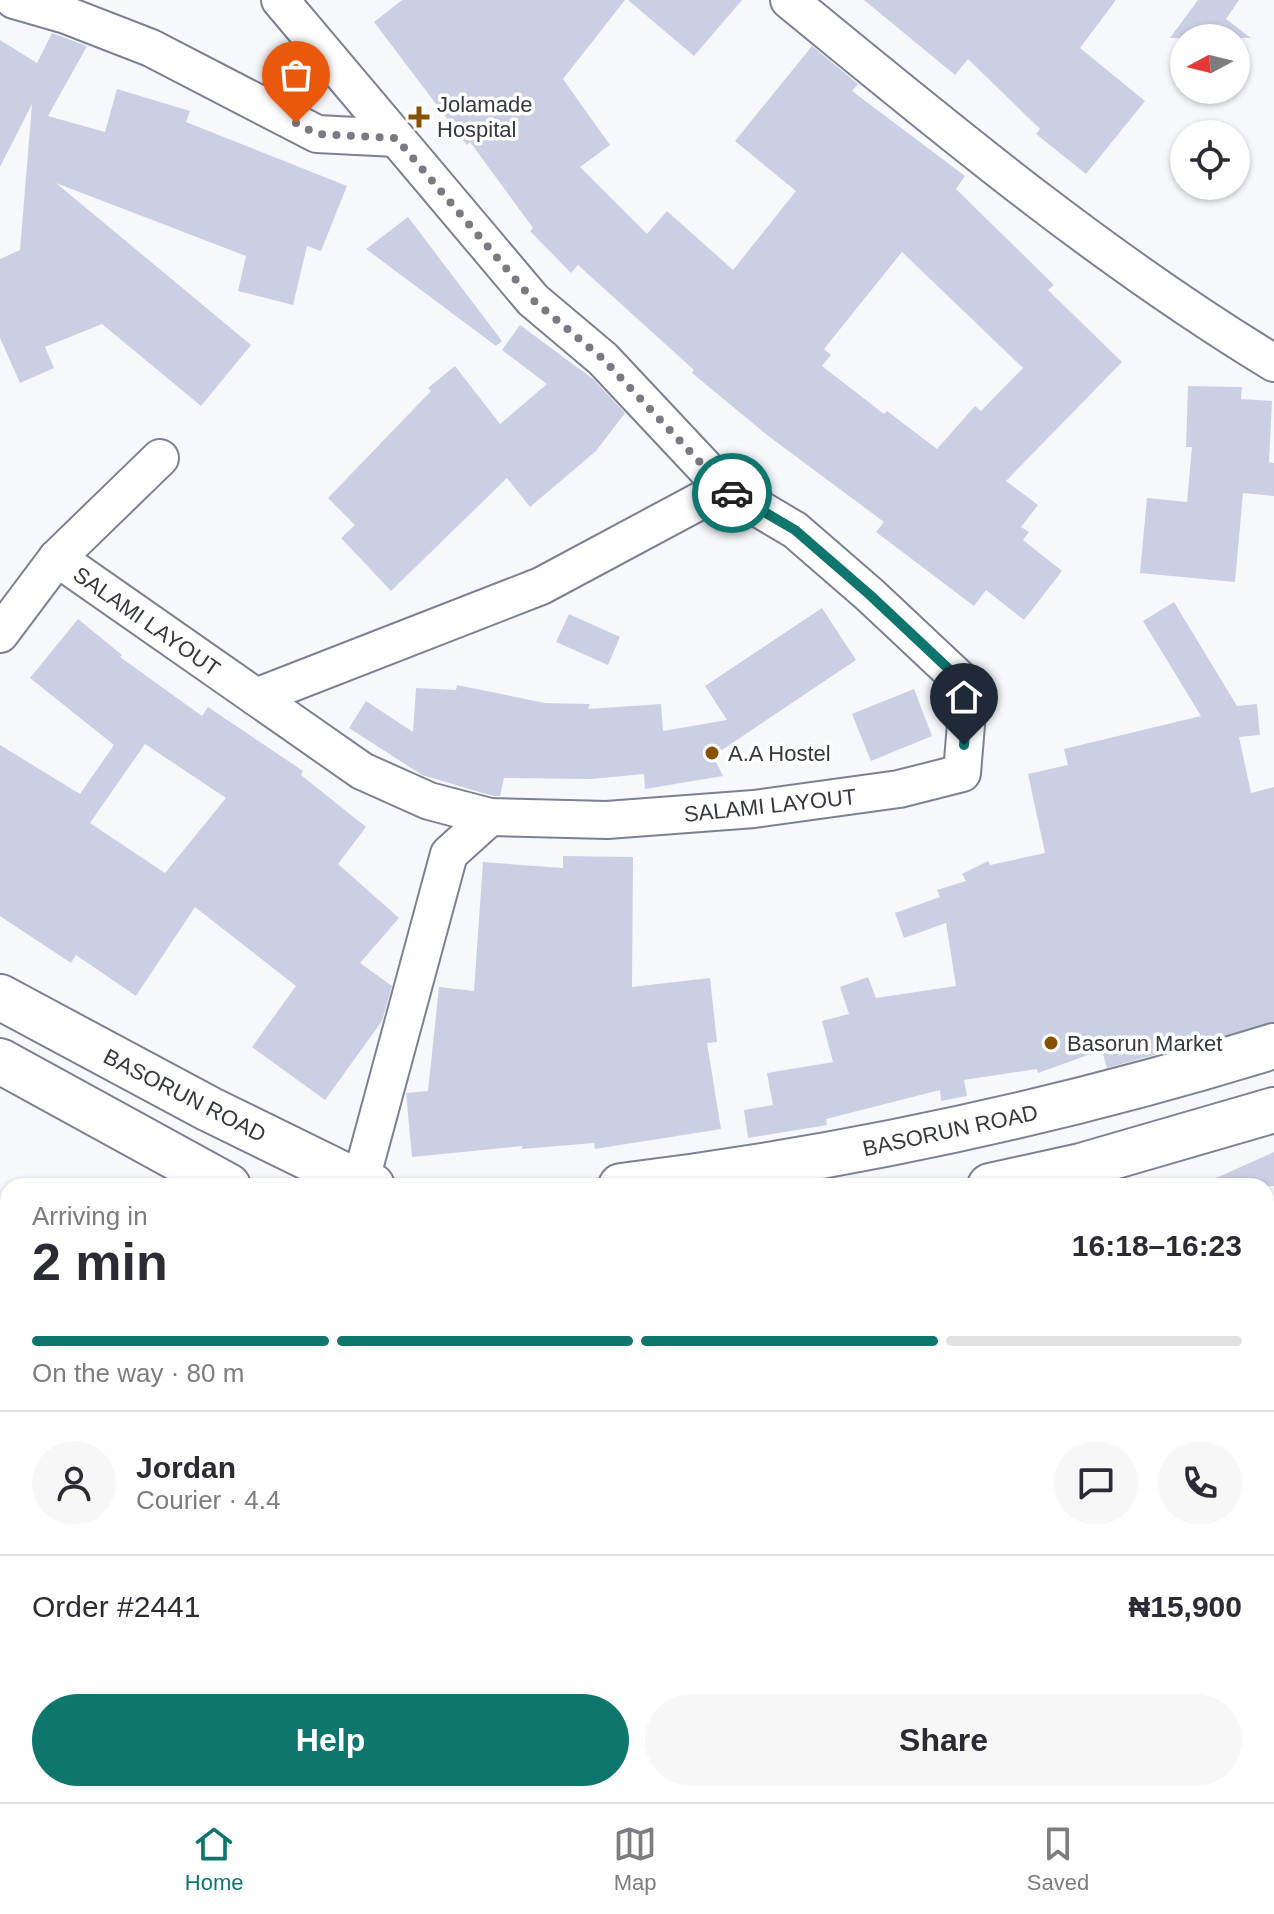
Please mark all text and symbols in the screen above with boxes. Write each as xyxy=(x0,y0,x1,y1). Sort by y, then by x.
north arrow xyxy=(1170,24,1250,104)
map controls xyxy=(1170,24,1250,200)
pin xyxy=(262,41,330,123)
icon: bag xyxy=(274,53,318,97)
place label: Jolamade Hospital xyxy=(437,92,532,142)
marker: Jolamade Hospital xyxy=(408,106,430,128)
button: locate xyxy=(1170,120,1250,200)
courier xyxy=(692,453,772,533)
icon: car xyxy=(710,471,754,515)
street label: SALAMI LAYOUT xyxy=(69,561,225,681)
pin xyxy=(930,663,998,745)
icon: home xyxy=(942,675,986,719)
place label: A.A Hostel xyxy=(728,741,831,766)
marker: A.A Hostel xyxy=(703,744,721,762)
street label: SALAMI LAYOUT xyxy=(683,784,857,827)
place label: Basorun Market xyxy=(1067,1031,1222,1056)
marker: Basorun Market xyxy=(1042,1034,1060,1052)
street label: BASORUN ROAD xyxy=(100,1044,270,1147)
street label: BASORUN ROAD xyxy=(860,1100,1040,1161)
text: Arriving in xyxy=(32,1201,148,1231)
text: 16:18–16:23 xyxy=(1072,1229,1242,1262)
text: 2 min xyxy=(32,1233,168,1291)
text: On the way · 80 m xyxy=(32,1358,244,1388)
button: person xyxy=(32,1441,116,1525)
button: chat xyxy=(1054,1441,1138,1525)
button: phone xyxy=(1158,1441,1242,1525)
text: Jordan xyxy=(136,1451,236,1484)
text: Courier · 4.4 xyxy=(136,1485,281,1515)
text: Order #2441 xyxy=(32,1590,200,1623)
text: ₦15,900 xyxy=(1129,1590,1242,1623)
button: Help xyxy=(32,1694,629,1786)
button: Share xyxy=(645,1694,1242,1786)
tab: Home xyxy=(185,1822,244,1896)
tab: Map xyxy=(613,1822,657,1896)
tab: Saved xyxy=(1027,1822,1089,1896)

